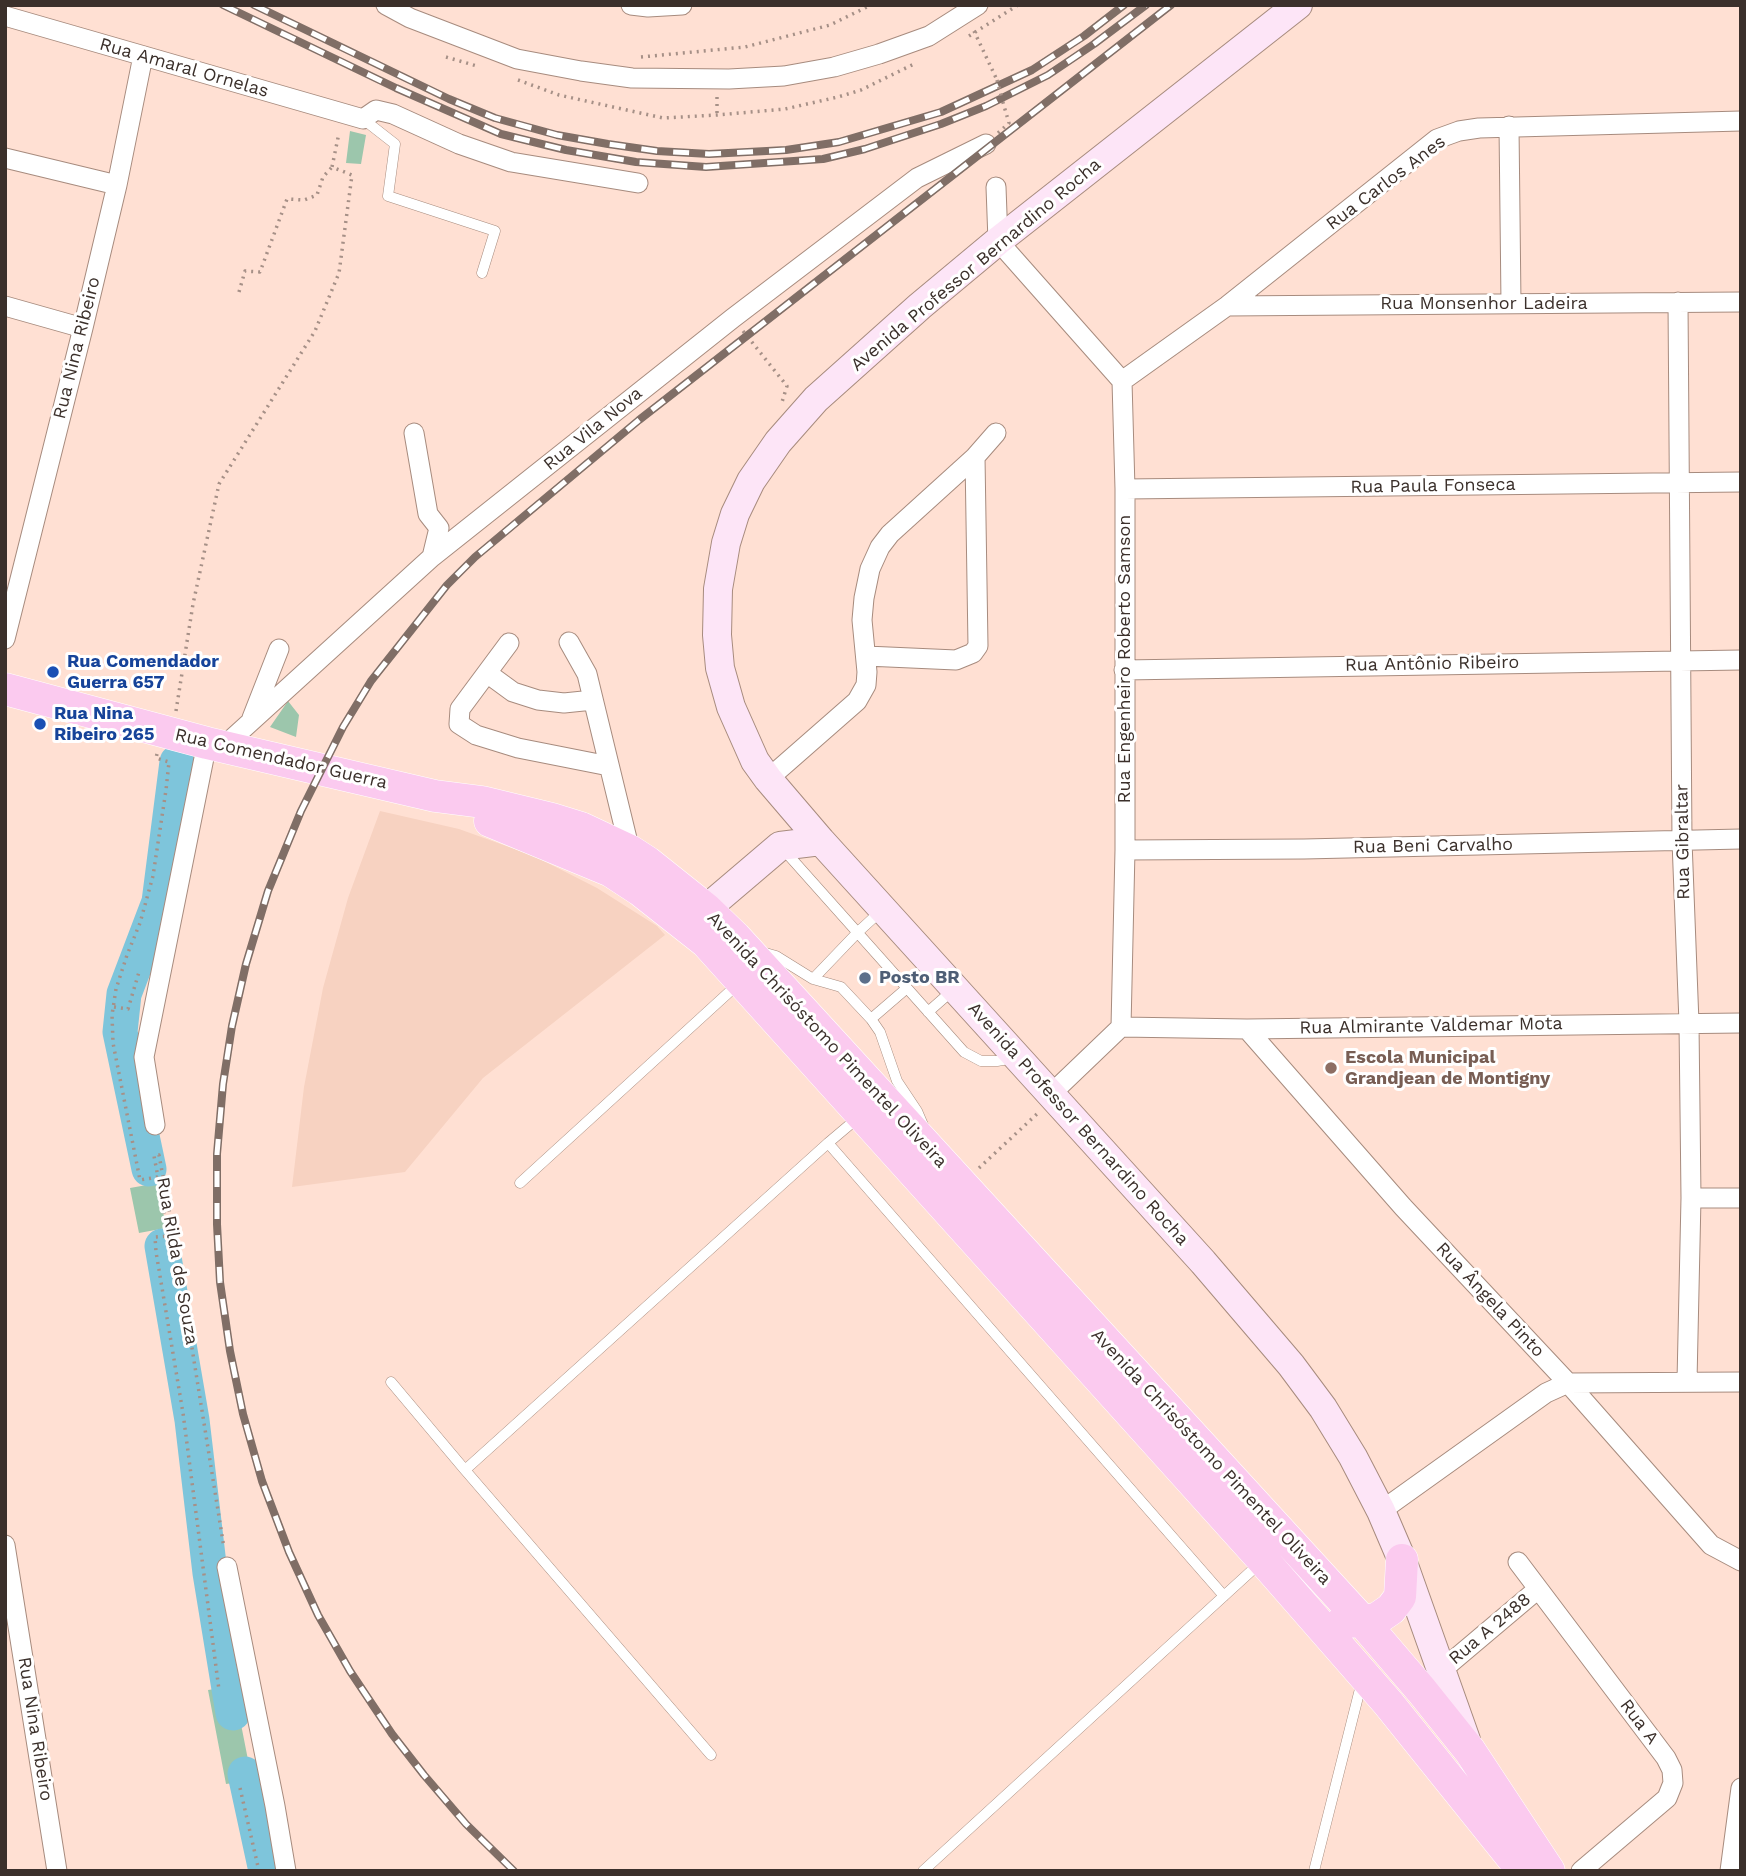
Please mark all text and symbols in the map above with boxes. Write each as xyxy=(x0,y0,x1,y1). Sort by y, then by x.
street label: Rua Amaral Ornelas xyxy=(97,34,271,102)
street label: Rua Carlos Anes xyxy=(1322,131,1450,235)
street label: Avenida Professor Bernardino Rocha xyxy=(847,154,1105,376)
street label: Rua Nina Ribeiro xyxy=(49,275,105,421)
street label: Rua Monsenhor Ladeira xyxy=(1380,293,1588,315)
street label: Rua Vila Nova xyxy=(539,383,647,475)
street label: Rua Paula Fonseca xyxy=(1350,474,1516,498)
street label: Rua Engenheiro Roberto Samson xyxy=(1114,515,1136,803)
place label: Rua Comendador Guerra 657 xyxy=(67,651,219,694)
street label: Rua Antônio Ribeiro xyxy=(1345,652,1519,676)
marker: Rua Comendador Guerra 657 xyxy=(45,664,61,680)
place label: Rua Nina Ribeiro 265 xyxy=(54,703,154,746)
marker: Rua Nina Ribeiro 265 xyxy=(32,716,48,732)
street label: Rua Comendador Guerra xyxy=(173,724,389,794)
street label: Rua Gibraltar xyxy=(1671,784,1695,900)
street label: Rua Beni Carvalho xyxy=(1353,834,1513,858)
street label: Avenida Chrisóstomo Pimentel Oliveira xyxy=(703,908,951,1172)
place label: Posto BR xyxy=(879,967,960,989)
marker: Posto BR xyxy=(857,970,873,986)
street label: Avenida Professor Bernardino Rocha xyxy=(963,998,1193,1250)
street label: Rua Almirante Valdemar Mota xyxy=(1299,1013,1563,1039)
place label: Escola Municipal Grandjean de Montigny xyxy=(1345,1047,1550,1090)
marker: Escola Municipal Grandjean de Montigny xyxy=(1323,1060,1339,1076)
street label: Rua Rilda de Souza xyxy=(152,1175,202,1347)
street label: Rua Ângela Pinto xyxy=(1431,1238,1549,1362)
street label: Avenida Chrisóstomo Pimentel Oliveira xyxy=(1087,1325,1335,1589)
street label: Rua A 2488 xyxy=(1445,1588,1535,1670)
street label: Rua Nina Ribeiro xyxy=(13,1655,57,1803)
street label: Rua A xyxy=(1615,1695,1663,1749)

